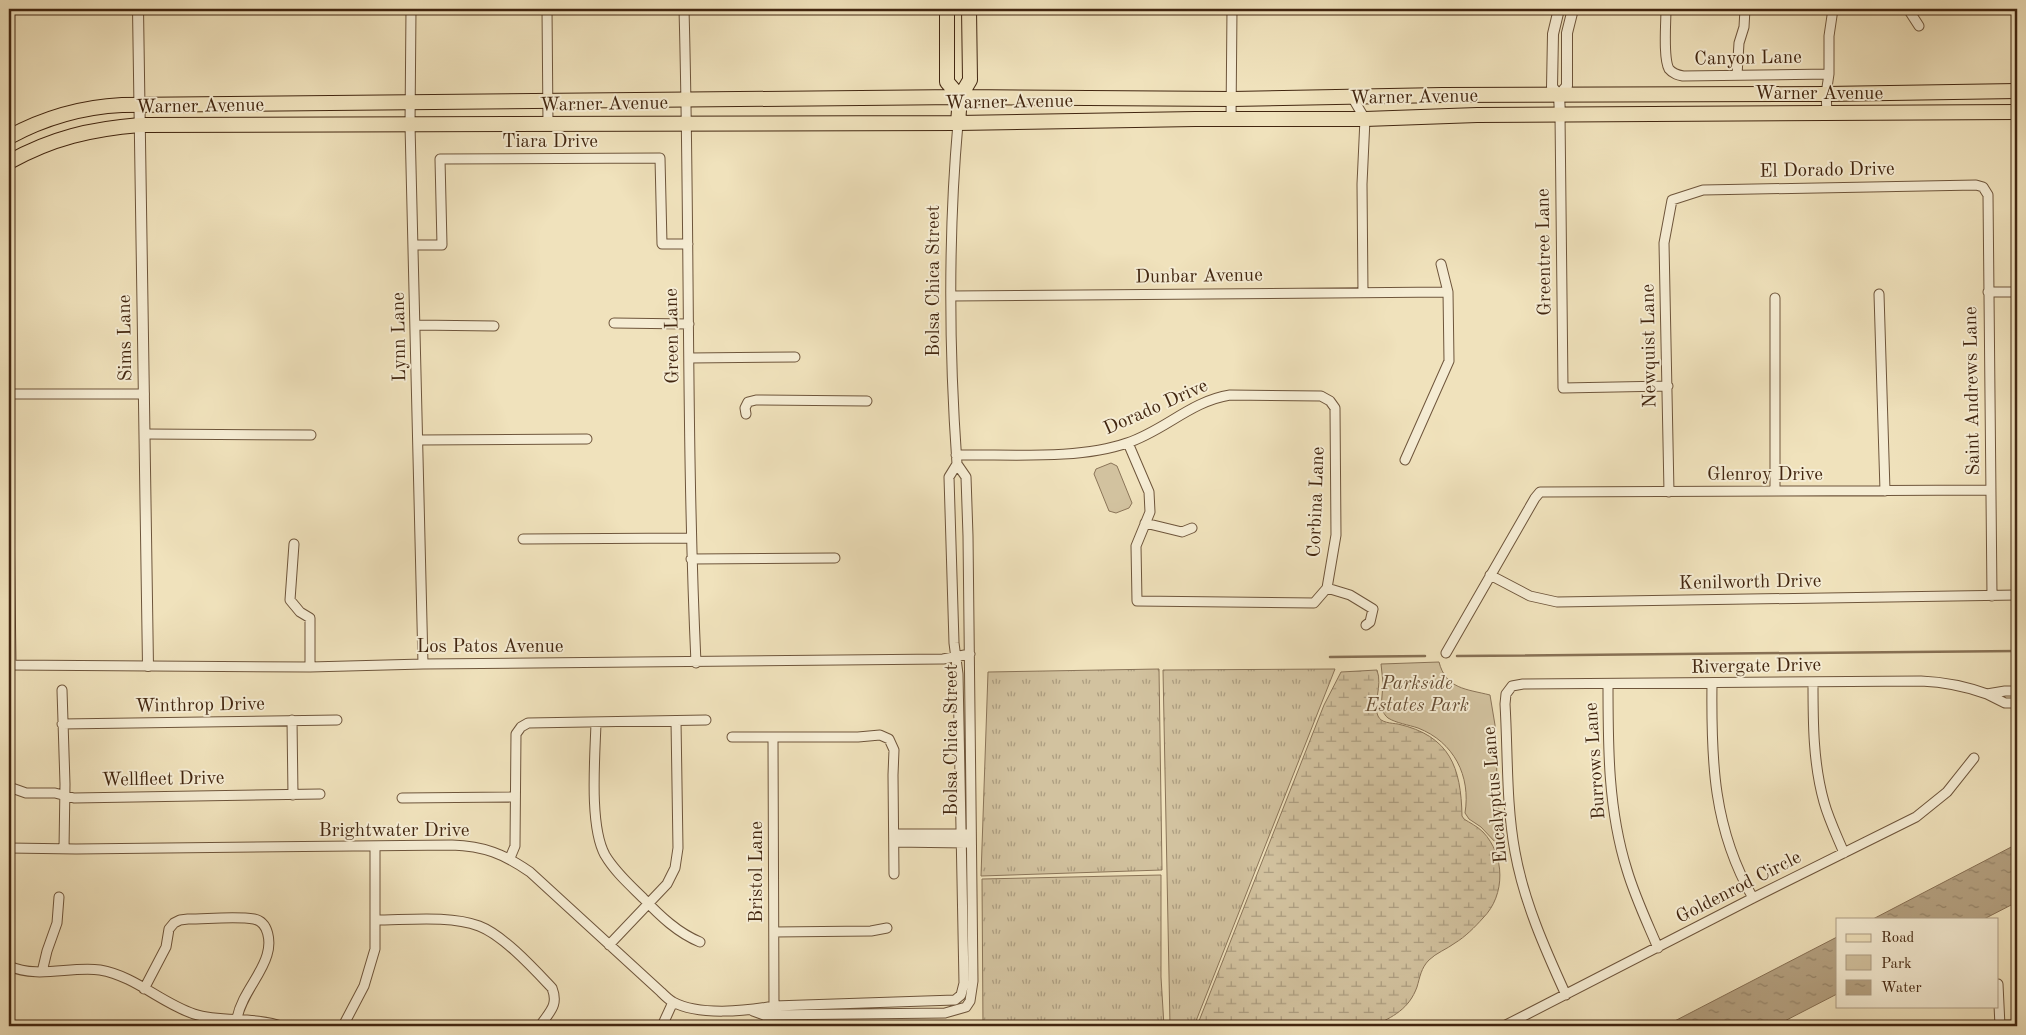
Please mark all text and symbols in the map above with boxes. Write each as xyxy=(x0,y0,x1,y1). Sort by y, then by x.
street label: Canyon Lane xyxy=(1694,49,1802,69)
street label: Warner Avenue xyxy=(1755,85,1883,104)
street label: Warner Avenue xyxy=(1350,87,1478,109)
street label: Warner Avenue xyxy=(945,92,1073,114)
street label: Warner Avenue xyxy=(540,94,668,116)
street label: Warner Avenue xyxy=(136,96,264,118)
street label: Tiara Drive xyxy=(502,133,598,152)
street label: El Dorado Drive xyxy=(1759,160,1895,182)
street label: Greentree Lane xyxy=(1534,188,1556,316)
street label: Bolsa Chica Street xyxy=(925,205,944,357)
street label: Dunbar Avenue xyxy=(1135,266,1263,288)
street label: Newquist Lane xyxy=(1639,284,1661,408)
street label: Green Lane xyxy=(663,288,683,384)
street label: Lynn Lane xyxy=(390,292,410,382)
street label: Sims Lane xyxy=(116,294,136,382)
street label: Saint Andrews Lane xyxy=(1962,306,1984,476)
street label: Dorado Drive xyxy=(1101,377,1211,439)
street label: Corbina Lane xyxy=(1306,446,1328,558)
street label: Glenroy Drive xyxy=(1707,466,1823,485)
street label: Kenilworth Drive xyxy=(1679,572,1821,594)
street label: Los Patos Avenue xyxy=(416,638,564,657)
street label: Rivergate Drive xyxy=(1691,656,1821,678)
street label: Bolsa Chica Street xyxy=(943,664,962,816)
park label: Parkside Estates Park xyxy=(1364,675,1469,716)
street label: Winthrop Drive xyxy=(135,695,265,717)
street label: Burrows Lane xyxy=(1582,702,1610,820)
street label: Eucalyptus Lane xyxy=(1481,726,1511,864)
street label: Wellfleet Drive xyxy=(102,769,224,791)
street label: Bristol Lane xyxy=(748,821,767,923)
street label: Brightwater Drive xyxy=(319,822,469,841)
street label: Goldenrod Circle xyxy=(1673,848,1805,928)
legend xyxy=(1836,918,1998,1008)
text: Road xyxy=(1881,931,1915,946)
text: Park xyxy=(1881,957,1912,972)
text: Water xyxy=(1881,981,1922,996)

